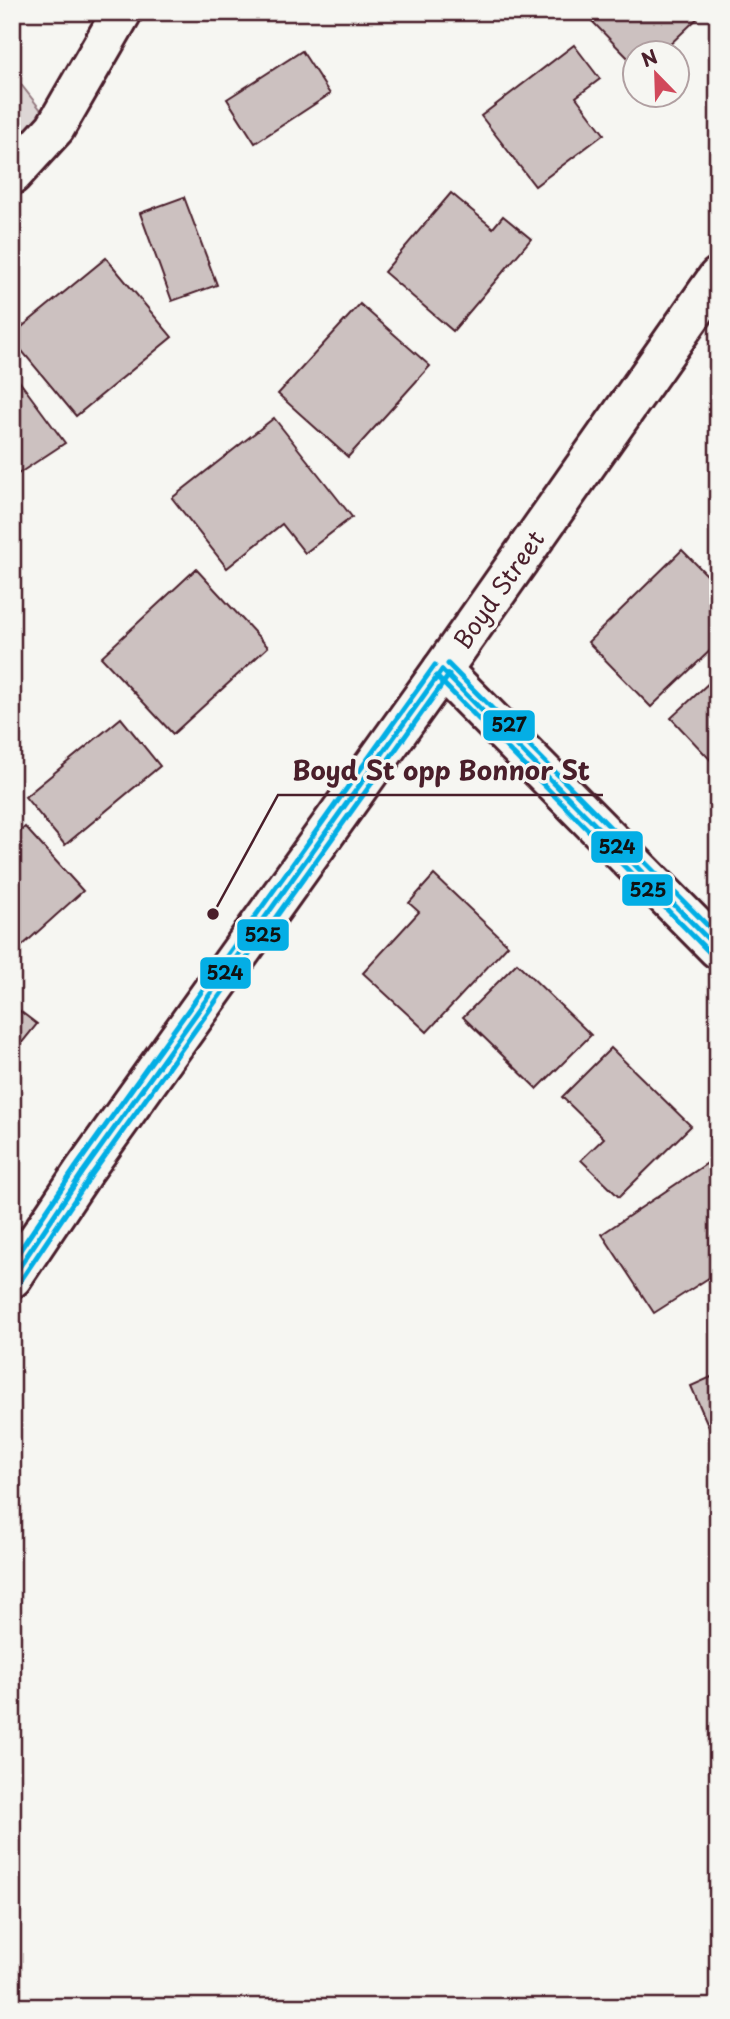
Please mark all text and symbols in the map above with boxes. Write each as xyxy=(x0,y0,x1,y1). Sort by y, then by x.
north arrow xyxy=(622,38,692,108)
text: N xyxy=(637,42,661,73)
street label: Boyd Street xyxy=(444,522,552,656)
line badge: 527 xyxy=(482,709,536,742)
text: 527 xyxy=(491,710,527,738)
callout: Boyd St opp Bonnor St xyxy=(278,748,603,795)
text: Boyd St opp Bonnor St xyxy=(292,750,590,789)
line badge: 524 xyxy=(590,830,644,864)
text: 524 xyxy=(598,832,636,860)
line badge: 525 xyxy=(621,873,674,907)
text: 525 xyxy=(629,875,667,903)
line badge: 525 xyxy=(236,918,290,952)
text: 525 xyxy=(244,920,282,948)
line badge: 524 xyxy=(199,956,252,990)
text: 524 xyxy=(206,958,244,986)

